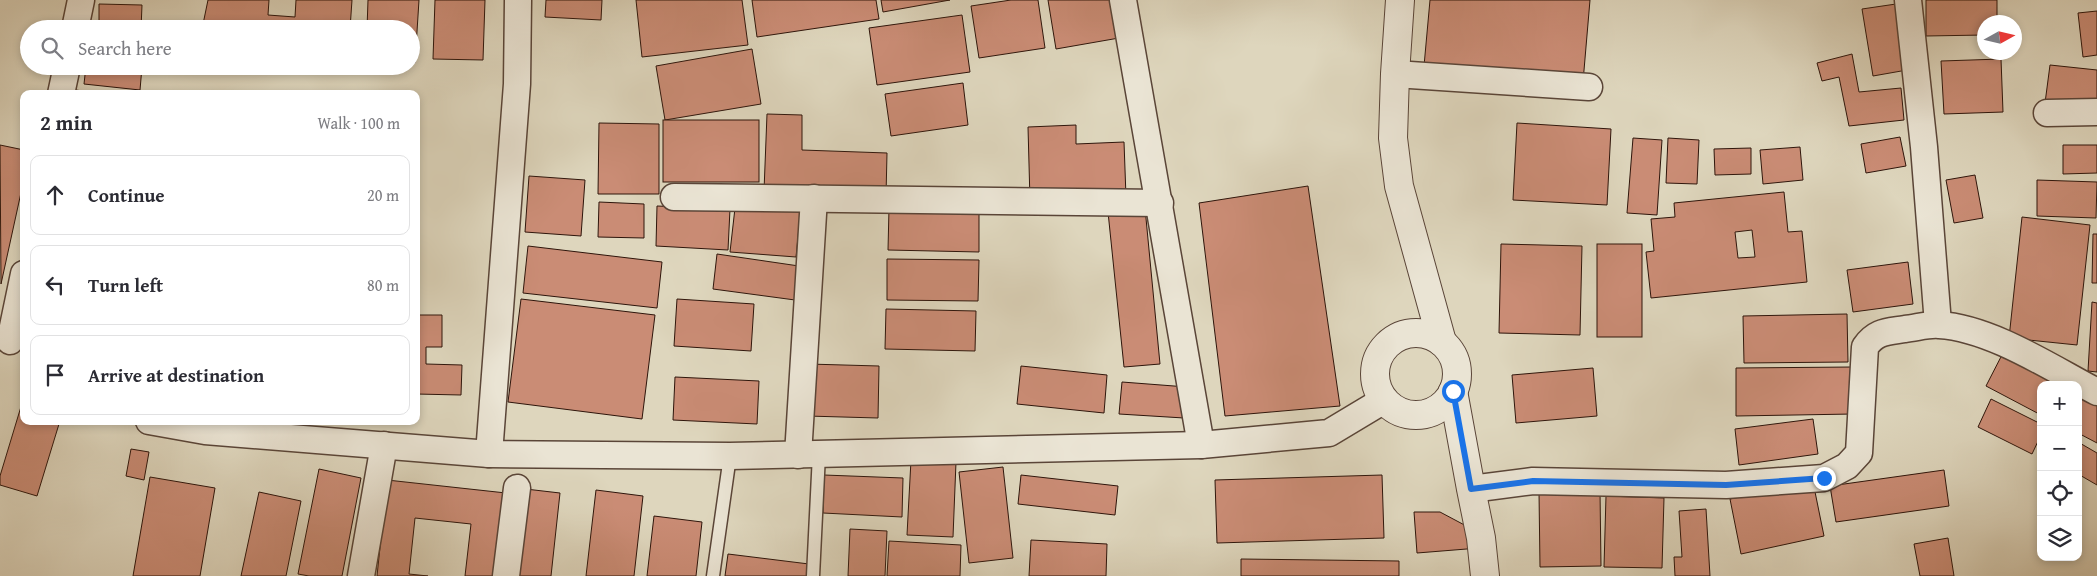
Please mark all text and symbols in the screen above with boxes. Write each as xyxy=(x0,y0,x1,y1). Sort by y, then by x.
north arrow xyxy=(1977,15,2022,60)
search box xyxy=(20,20,420,75)
icon: search xyxy=(38,34,66,62)
text: Search here xyxy=(78,34,172,62)
text: 2 min xyxy=(40,107,92,138)
text: Walk · 100 m xyxy=(317,111,400,135)
icon: ahead xyxy=(41,181,69,209)
text: Continue xyxy=(88,181,165,209)
text: 20 m xyxy=(367,183,399,207)
icon: left xyxy=(41,271,69,299)
text: Turn left xyxy=(88,271,163,299)
text: 80 m xyxy=(367,273,399,297)
icon: arrive xyxy=(41,361,69,389)
text: Arrive at destination xyxy=(88,361,264,389)
route start xyxy=(1442,380,1465,403)
map controls xyxy=(2037,381,2082,561)
button: + xyxy=(2037,381,2082,426)
button: − xyxy=(2037,426,2082,471)
route end xyxy=(1813,467,1836,490)
button: locate xyxy=(2037,471,2082,516)
button: layers xyxy=(2037,516,2082,561)

